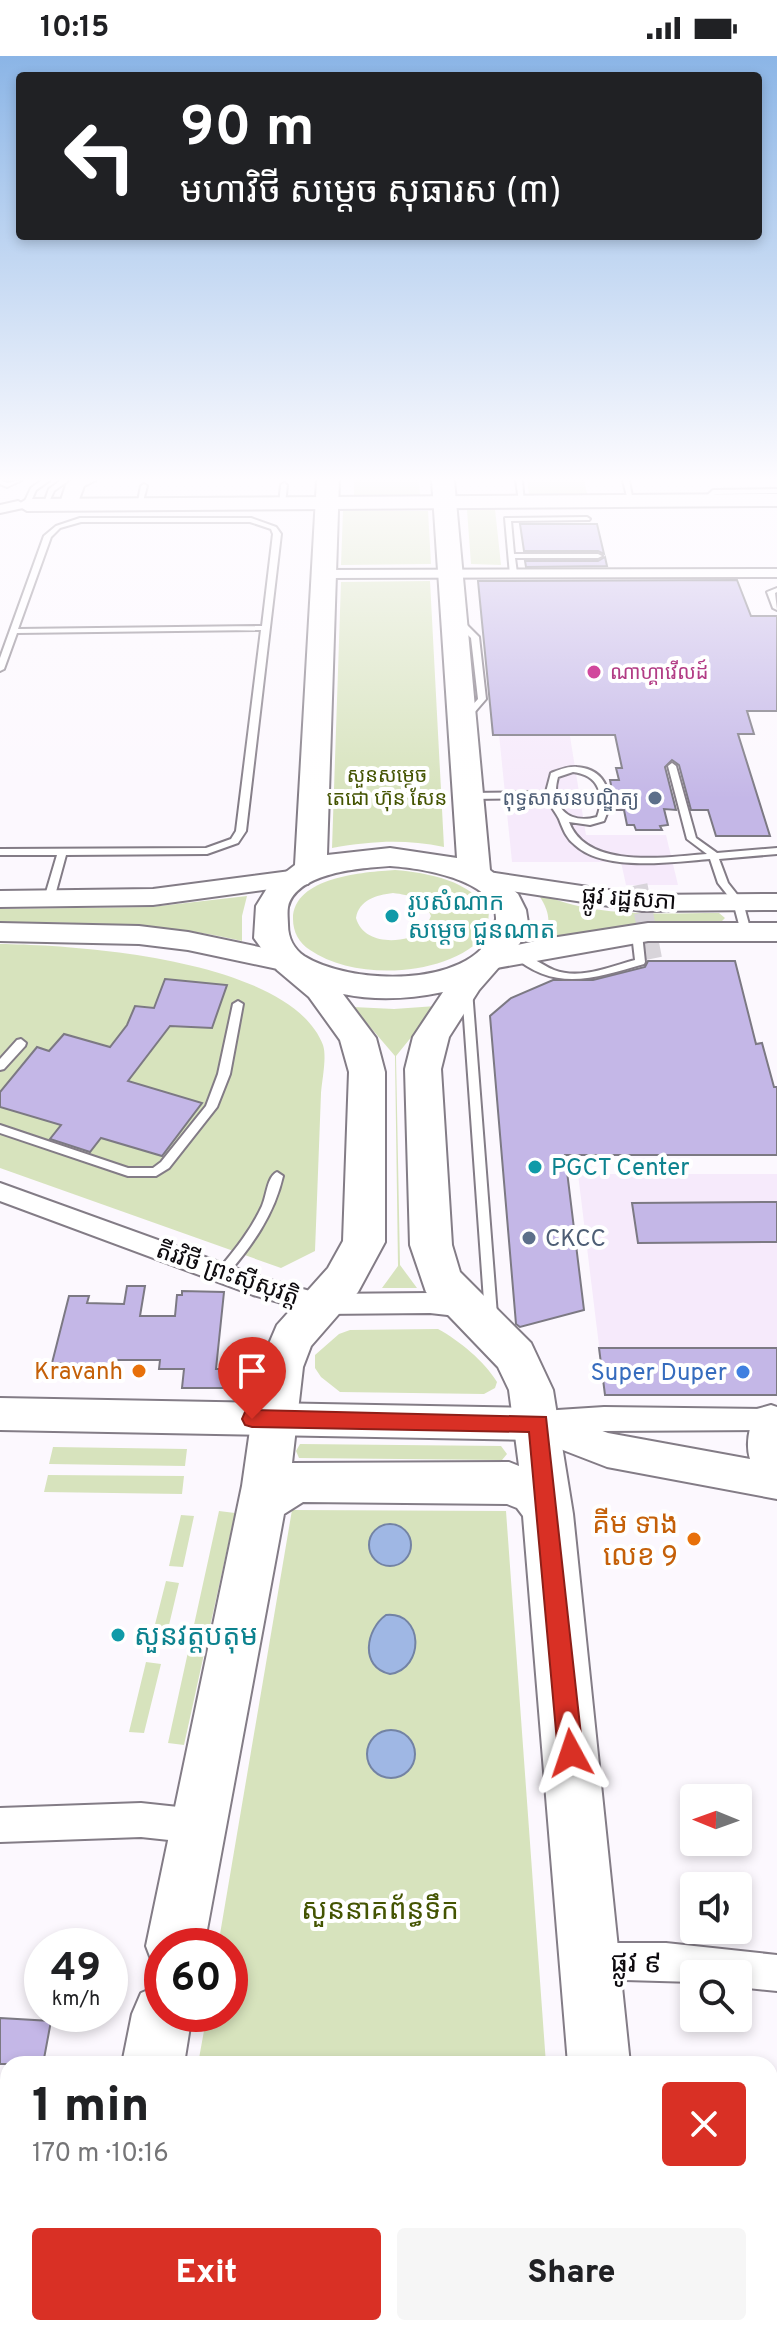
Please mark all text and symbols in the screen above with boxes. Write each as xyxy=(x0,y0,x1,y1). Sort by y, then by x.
text: 10:15 xyxy=(40,10,109,47)
text: 90 m xyxy=(180,95,315,165)
icon: left xyxy=(48,104,152,208)
text: មហាវិថី សម្តេច សុធារស (៣) xyxy=(180,170,562,216)
place label: ណាហ្គាវើលដ៍ xyxy=(610,659,708,687)
marker: ណាហ្គាវើលដ៍ xyxy=(585,663,603,681)
park label: សួនសម្តេច តេជោ ហ៊ុន សែន xyxy=(327,764,447,813)
place label: ពុទ្ធសាសនបណ្ឌិត្យ xyxy=(503,787,639,813)
marker: ពុទ្ធសាសនបណ្ឌិត្យ xyxy=(646,789,664,807)
street label: ផ្លូវ រដ្ឋសភា xyxy=(580,882,677,923)
place label: រូបសំណាក សម្ដេច ជួនណាត xyxy=(408,888,555,947)
marker: រូបសំណាក សម្ដេច ជួនណាត xyxy=(383,907,401,925)
place label: PGCT Center xyxy=(551,1154,690,1184)
marker: PGCT Center xyxy=(526,1158,544,1176)
place label: CKCC xyxy=(545,1225,606,1255)
marker: CKCC xyxy=(520,1229,538,1247)
street label: តីរវិថី ព្រះស៊ីសុវត្តិ xyxy=(152,1234,304,1313)
pin xyxy=(218,1337,286,1419)
icon: arrive xyxy=(230,1349,274,1393)
place label: Kravanh xyxy=(34,1358,123,1388)
place label: Super Duper xyxy=(590,1359,727,1389)
marker: Kravanh xyxy=(130,1362,148,1380)
marker: Super Duper xyxy=(734,1363,752,1381)
place label: គីម ទាង លេខ 9 xyxy=(592,1507,678,1576)
marker: គីម ទាង លេខ 9 xyxy=(685,1530,703,1548)
place label: សួនវត្តបតុម xyxy=(134,1620,258,1656)
marker: សួនវត្តបតុម xyxy=(109,1626,127,1644)
position arrow xyxy=(529,1711,613,1795)
north arrow xyxy=(680,1784,752,1856)
map controls xyxy=(680,1784,752,2032)
button: sound xyxy=(680,1872,752,1944)
park label: សួននាគព័ន្ធទឹក xyxy=(301,1893,459,1930)
speed limit sign: 60 xyxy=(144,1928,248,2032)
text: 49 xyxy=(51,1945,101,1995)
street label: ផ្លូវ ៩ xyxy=(610,1947,662,1988)
button: search xyxy=(680,1960,752,2032)
text: km/h xyxy=(52,1987,100,2013)
text: 1 min xyxy=(32,2078,149,2138)
button: close xyxy=(662,2082,746,2166)
text: 170 m · 10:16 xyxy=(32,2138,169,2171)
button: Exit xyxy=(32,2228,381,2320)
button: Share xyxy=(397,2228,746,2320)

